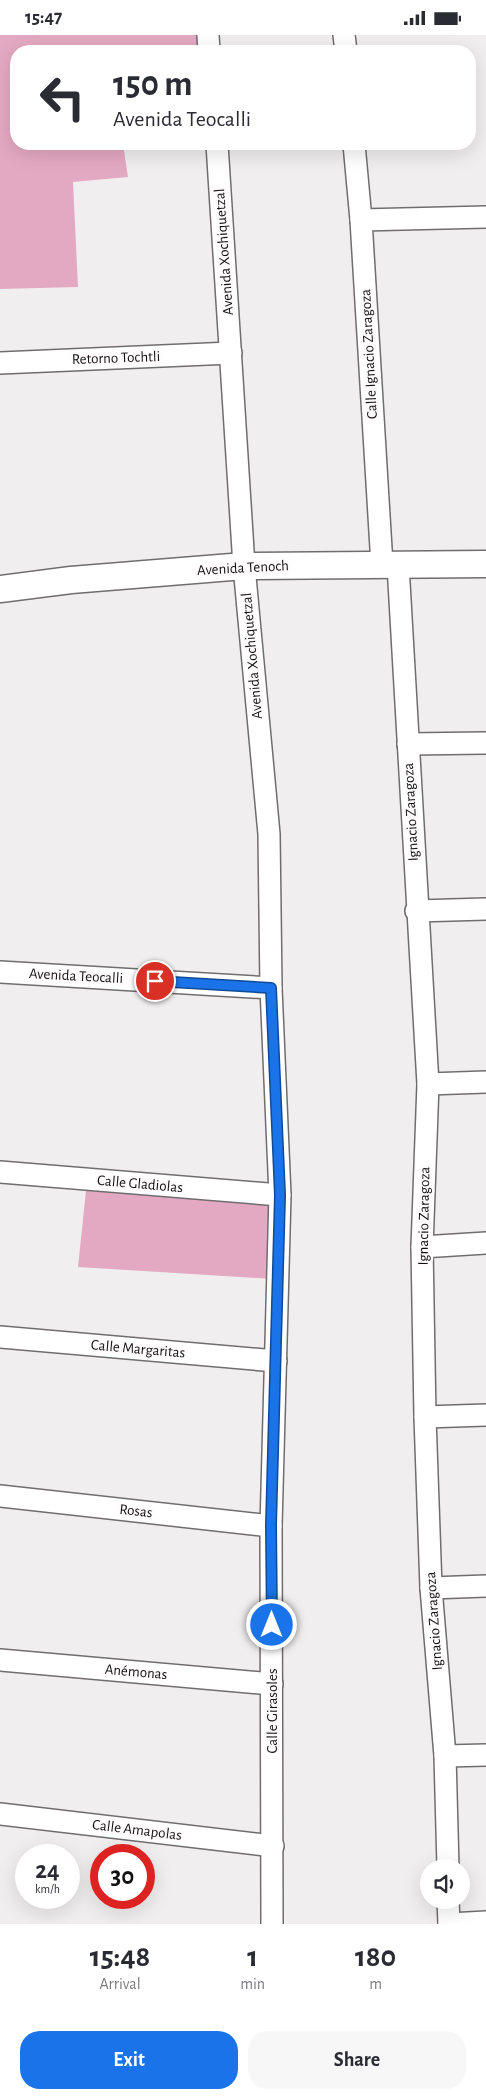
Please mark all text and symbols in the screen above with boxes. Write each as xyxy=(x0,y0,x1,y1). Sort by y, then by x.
text: 15:47 xyxy=(25,8,62,27)
icon: left xyxy=(30,65,95,130)
text: 150 m xyxy=(113,67,193,102)
text: Avenida Teocalli xyxy=(113,108,251,130)
street label: Avenida Xochiquetzal xyxy=(212,188,236,316)
street label: Calle Ignacio Zaragoza xyxy=(358,288,380,419)
street label: Retorno Tochtli xyxy=(72,349,160,367)
street label: Avenida Tenoch xyxy=(197,558,289,578)
street label: Avenida Xochiquetzal xyxy=(239,592,265,720)
street label: Ignacio Zaragoza xyxy=(401,762,421,862)
pin xyxy=(134,960,176,1002)
street label: Avenida Teocalli xyxy=(29,966,123,986)
icon: arrive xyxy=(141,967,169,995)
street label: Ignacio Zaragoza xyxy=(416,1166,432,1265)
street label: Calle Gladiolas xyxy=(97,1173,183,1195)
street label: Calle Margaritas xyxy=(90,1337,186,1361)
street label: Rosas xyxy=(119,1502,153,1520)
street label: Ignacio Zaragoza xyxy=(423,1571,445,1671)
position arrow xyxy=(245,1598,297,1650)
street label: Anémonas xyxy=(104,1662,168,1682)
street label: Calle Girasoles xyxy=(265,1669,280,1753)
street label: Calle Amapolas xyxy=(91,1817,183,1843)
speed limit sign: 30 xyxy=(90,1844,155,1909)
text: 24 xyxy=(35,1858,60,1883)
map controls xyxy=(420,1859,470,1909)
button: sound xyxy=(420,1859,470,1909)
text: km/h xyxy=(35,1883,60,1895)
text: 15:48 xyxy=(90,1942,150,1972)
text: 1 xyxy=(247,1942,258,1972)
text: 180 xyxy=(355,1942,396,1972)
text: Arrival xyxy=(100,1976,141,1992)
text: min xyxy=(240,1976,265,1992)
text: m xyxy=(369,1976,382,1992)
button: Exit xyxy=(20,2031,238,2089)
button: Share xyxy=(248,2031,466,2089)

